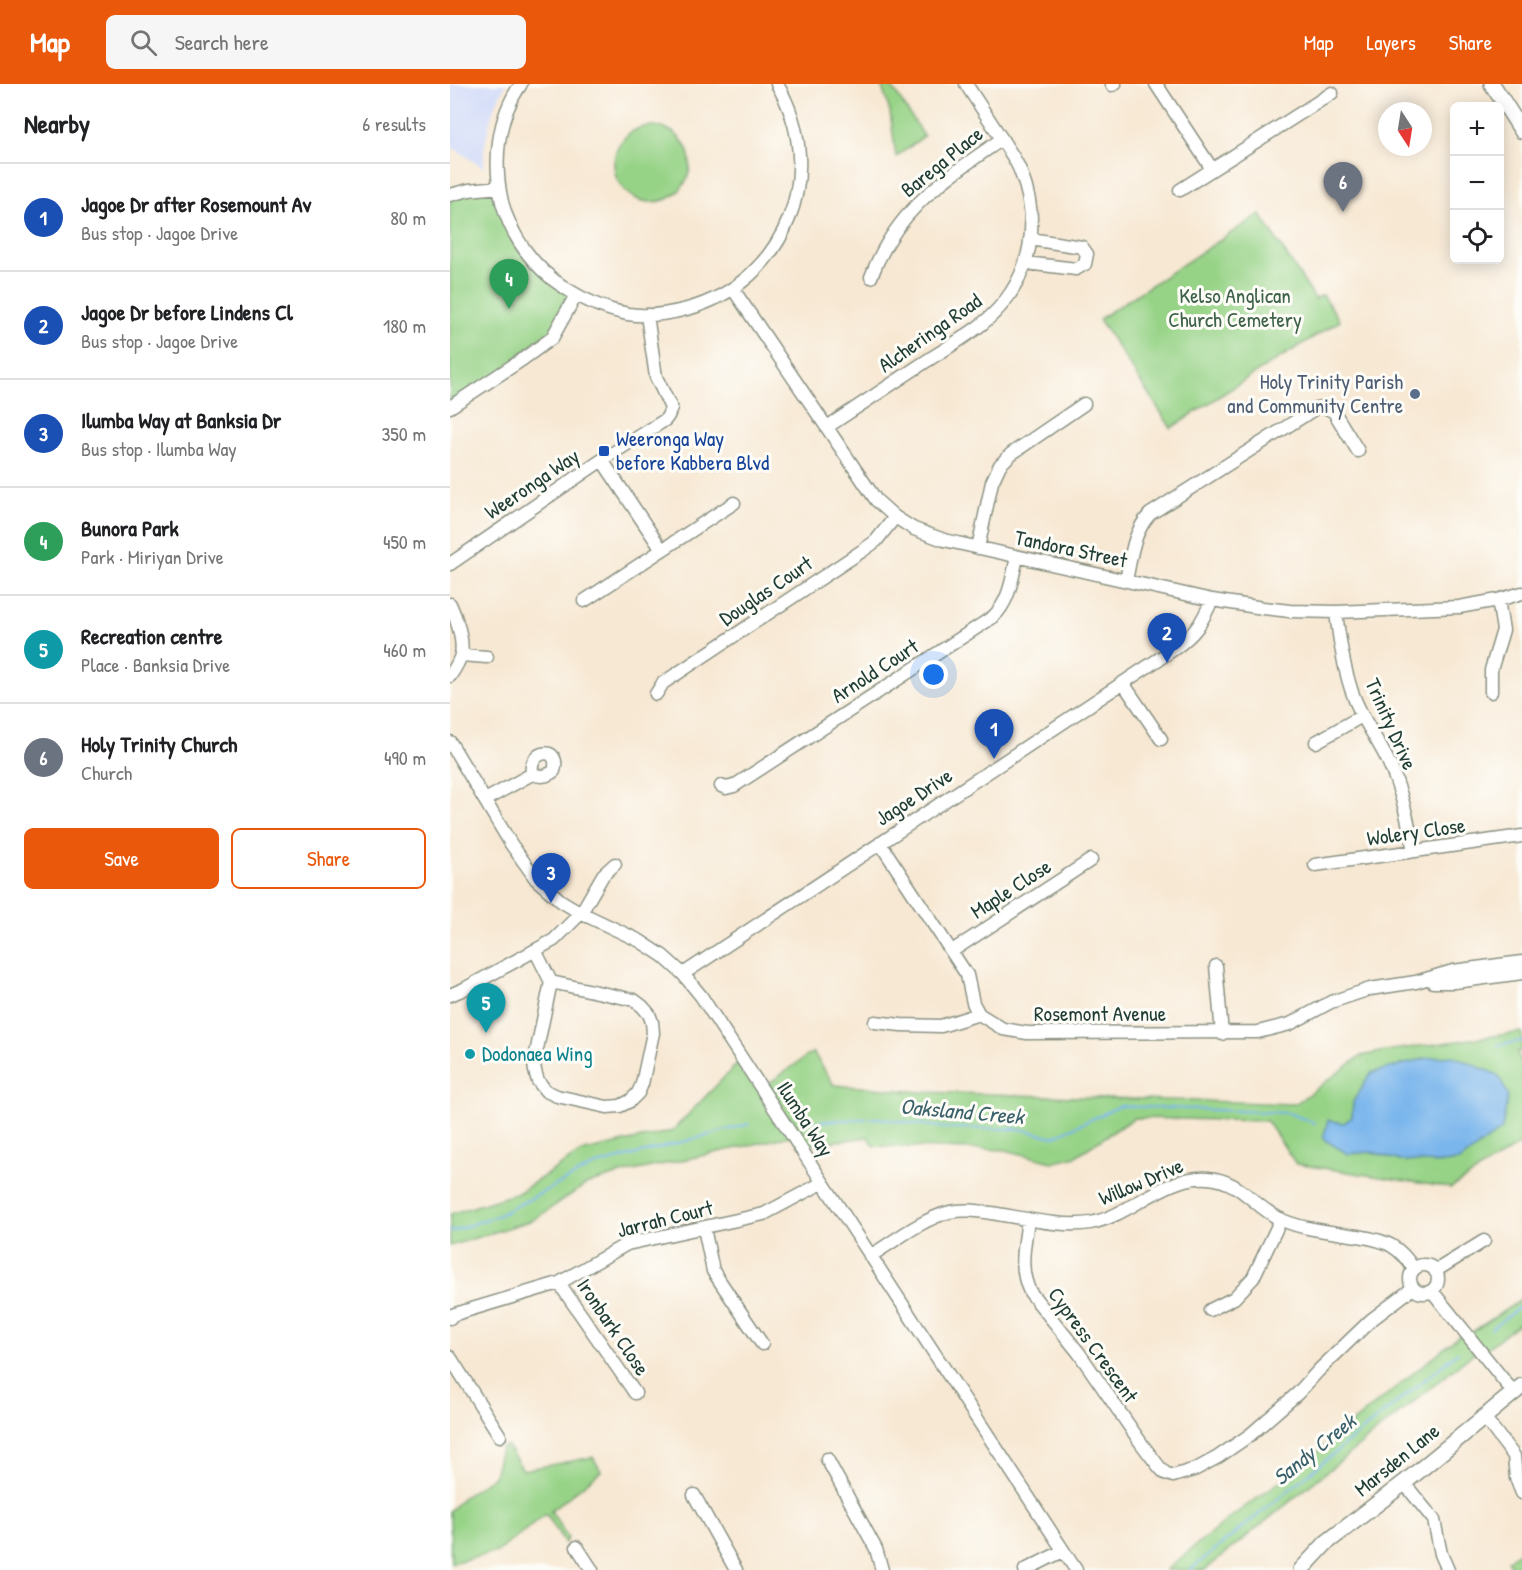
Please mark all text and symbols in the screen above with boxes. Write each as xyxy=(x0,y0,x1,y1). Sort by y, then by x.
search box xyxy=(106,15,526,69)
text: Map xyxy=(30,23,70,61)
icon: search xyxy=(127,26,160,59)
text: Search here xyxy=(175,27,269,57)
text: Map xyxy=(1304,28,1333,57)
text: Layers xyxy=(1366,28,1416,57)
text: Share xyxy=(1449,28,1492,57)
north arrow xyxy=(1378,102,1432,156)
map controls xyxy=(1450,102,1504,264)
button: + xyxy=(1450,102,1504,156)
text: Nearby xyxy=(24,106,90,141)
text: 6 results xyxy=(362,110,426,137)
street label: Barega Place xyxy=(894,119,989,204)
button: − xyxy=(1450,156,1504,210)
pin: 6 xyxy=(1324,162,1362,212)
text: Jagoe Dr after Rosemount Av xyxy=(81,189,311,219)
text: 1 xyxy=(40,204,47,231)
text: 80 m xyxy=(390,204,426,231)
button: locate xyxy=(1450,210,1504,264)
text: Bus stop · Jagoe Drive xyxy=(81,219,238,246)
pin: 4 xyxy=(490,260,528,309)
park label: Kelso Anglican Church Cemetery xyxy=(1168,281,1302,334)
street label: Alcheringa Road xyxy=(872,286,987,379)
text: Jagoe Dr before Lindens Cl xyxy=(81,297,293,327)
text: 2 xyxy=(39,312,48,339)
text: 180 m xyxy=(383,312,426,339)
text: Bus stop · Jagoe Drive xyxy=(81,327,238,354)
place label: Holy Trinity Parish and Community Centre xyxy=(1227,367,1403,420)
marker: Holy Trinity Parish and Community Centre xyxy=(1408,387,1422,401)
text: Ilumba Way at Banksia Dr xyxy=(81,405,281,435)
text: 3 xyxy=(39,420,48,447)
text: 350 m xyxy=(381,420,426,447)
place label: Weeronga Way before Kabbera Blvd xyxy=(616,424,769,477)
text: Bus stop · Ilumba Way xyxy=(81,435,237,462)
street label: Weeronga Way xyxy=(479,441,585,526)
marker: Weeronga Way before Kabbera Blvd xyxy=(597,444,611,458)
text: Bunora Park xyxy=(81,513,179,543)
street label: Tandora Street xyxy=(1012,522,1131,575)
text: 4 xyxy=(40,528,47,555)
text: 450 m xyxy=(383,528,426,555)
text: Park · Miriyan Drive xyxy=(81,543,224,570)
street label: Douglas Court xyxy=(713,548,819,632)
pin: 2 xyxy=(1148,614,1186,663)
text: Recreation centre xyxy=(81,621,223,651)
street label: Arnold Court xyxy=(825,631,925,710)
text: 5 xyxy=(39,636,48,663)
text: 460 m xyxy=(383,636,426,663)
text: Place · Banksia Drive xyxy=(81,651,230,678)
your location xyxy=(919,660,948,689)
street label: Trinity Drive xyxy=(1358,673,1424,774)
pin: 1 xyxy=(974,710,1014,759)
text: Holy Trinity Church xyxy=(81,729,237,759)
text: 6 xyxy=(40,744,47,771)
text: 490 m xyxy=(384,744,426,771)
text: Church xyxy=(81,759,132,786)
street label: Jagoe Drive xyxy=(870,761,958,832)
street label: Wolery Close xyxy=(1365,810,1467,853)
button: Save xyxy=(24,828,219,889)
button: Share xyxy=(231,828,426,889)
street label: Maple Close xyxy=(965,852,1057,925)
pin: 3 xyxy=(532,854,570,903)
pin: 5 xyxy=(466,984,506,1033)
street label: Rosemont Avenue xyxy=(1034,999,1166,1028)
place label: Dodonaea Wing xyxy=(482,1039,593,1068)
marker: Dodonaea Wing xyxy=(463,1047,477,1061)
street label: Ilumba Way xyxy=(770,1075,841,1162)
water label: Oaksland Creek xyxy=(899,1091,1027,1131)
street label: Willow Drive xyxy=(1094,1151,1188,1212)
street label: Jarrah Court xyxy=(614,1192,717,1244)
street label: Ironbark Close xyxy=(570,1272,657,1381)
street label: Cypress Crescent xyxy=(1042,1281,1146,1409)
water label: Sandy Creek xyxy=(1266,1405,1363,1492)
street label: Marsden Lane xyxy=(1348,1416,1445,1503)

